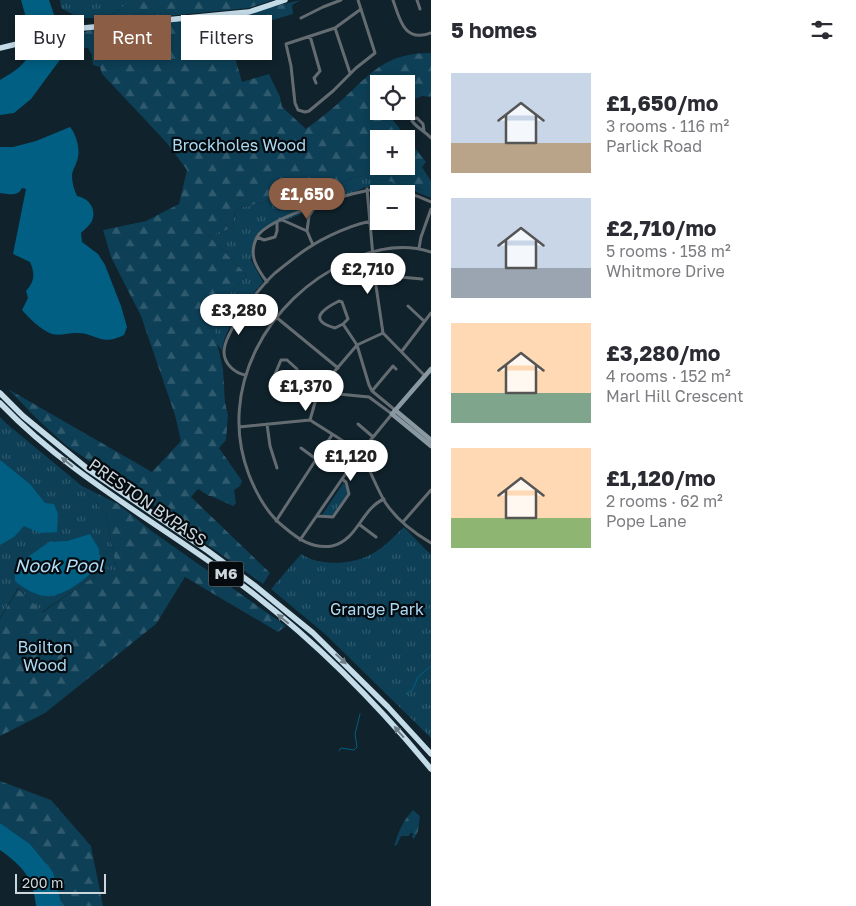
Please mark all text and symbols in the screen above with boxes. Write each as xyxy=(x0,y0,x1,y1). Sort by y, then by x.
chip: Buy xyxy=(15,15,84,60)
chip: Rent xyxy=(94,15,171,60)
chip: Filters xyxy=(181,15,272,60)
icon: filters xyxy=(808,16,836,44)
text: 5 homes xyxy=(451,17,537,43)
map controls xyxy=(370,75,415,230)
button: locate xyxy=(370,75,415,120)
text: £1,650/mo xyxy=(606,90,718,116)
icon: home xyxy=(491,93,551,153)
text: 3 rooms · 116 m² xyxy=(606,116,729,136)
button: + xyxy=(370,130,415,175)
park label: Brockholes Wood xyxy=(172,135,306,155)
text: Parlick Road xyxy=(606,136,702,156)
pin: £1,650 xyxy=(266,178,348,220)
text: £1,650 xyxy=(280,184,334,204)
button: − xyxy=(370,185,415,230)
text: £2,710/mo xyxy=(606,215,716,241)
icon: home xyxy=(491,218,551,278)
text: 5 rooms · 158 m² xyxy=(606,241,731,261)
pin: £2,710 xyxy=(327,252,409,295)
text: £2,710 xyxy=(342,259,394,279)
text: Whitmore Drive xyxy=(606,261,725,281)
pin: £3,280 xyxy=(198,294,280,336)
text: £3,280 xyxy=(211,300,267,320)
text: £3,280/mo xyxy=(606,340,720,366)
icon: home xyxy=(491,343,551,403)
text: 4 rooms · 152 m² xyxy=(606,366,731,386)
pin: £1,370 xyxy=(265,370,347,412)
text: £1,370 xyxy=(280,376,332,396)
text: Marl Hill Crescent xyxy=(606,386,744,406)
pin: £1,120 xyxy=(310,440,392,482)
text: £1,120 xyxy=(325,446,377,466)
street label: PRESTON BYPASS xyxy=(85,454,211,550)
one-way arrow xyxy=(61,456,74,467)
text: £1,120/mo xyxy=(606,465,716,491)
icon: home xyxy=(491,468,551,528)
text: 2 rooms · 62 m² xyxy=(606,491,723,511)
text: Pope Lane xyxy=(606,511,686,531)
water label: Nook Pool xyxy=(15,554,105,576)
road number: M6 xyxy=(208,562,244,586)
park label: Grange Park xyxy=(330,599,424,619)
one-way arrow xyxy=(277,614,290,625)
park label: Boilton Wood xyxy=(17,637,73,675)
one-way arrow xyxy=(335,653,347,665)
one-way arrow xyxy=(394,726,405,739)
scale bar xyxy=(15,871,106,894)
text: 200 m xyxy=(22,874,63,891)

